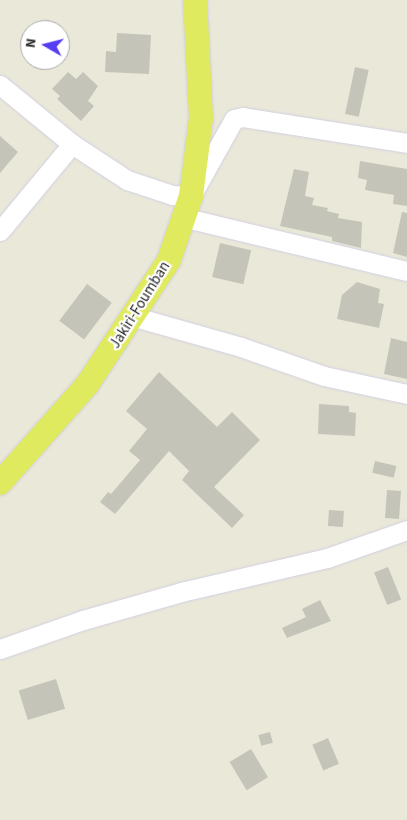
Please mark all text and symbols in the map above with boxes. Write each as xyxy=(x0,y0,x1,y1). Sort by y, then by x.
north arrow xyxy=(20,20,70,70)
text: N xyxy=(21,37,42,49)
street label: Jakiri-Foumban xyxy=(106,258,174,352)

